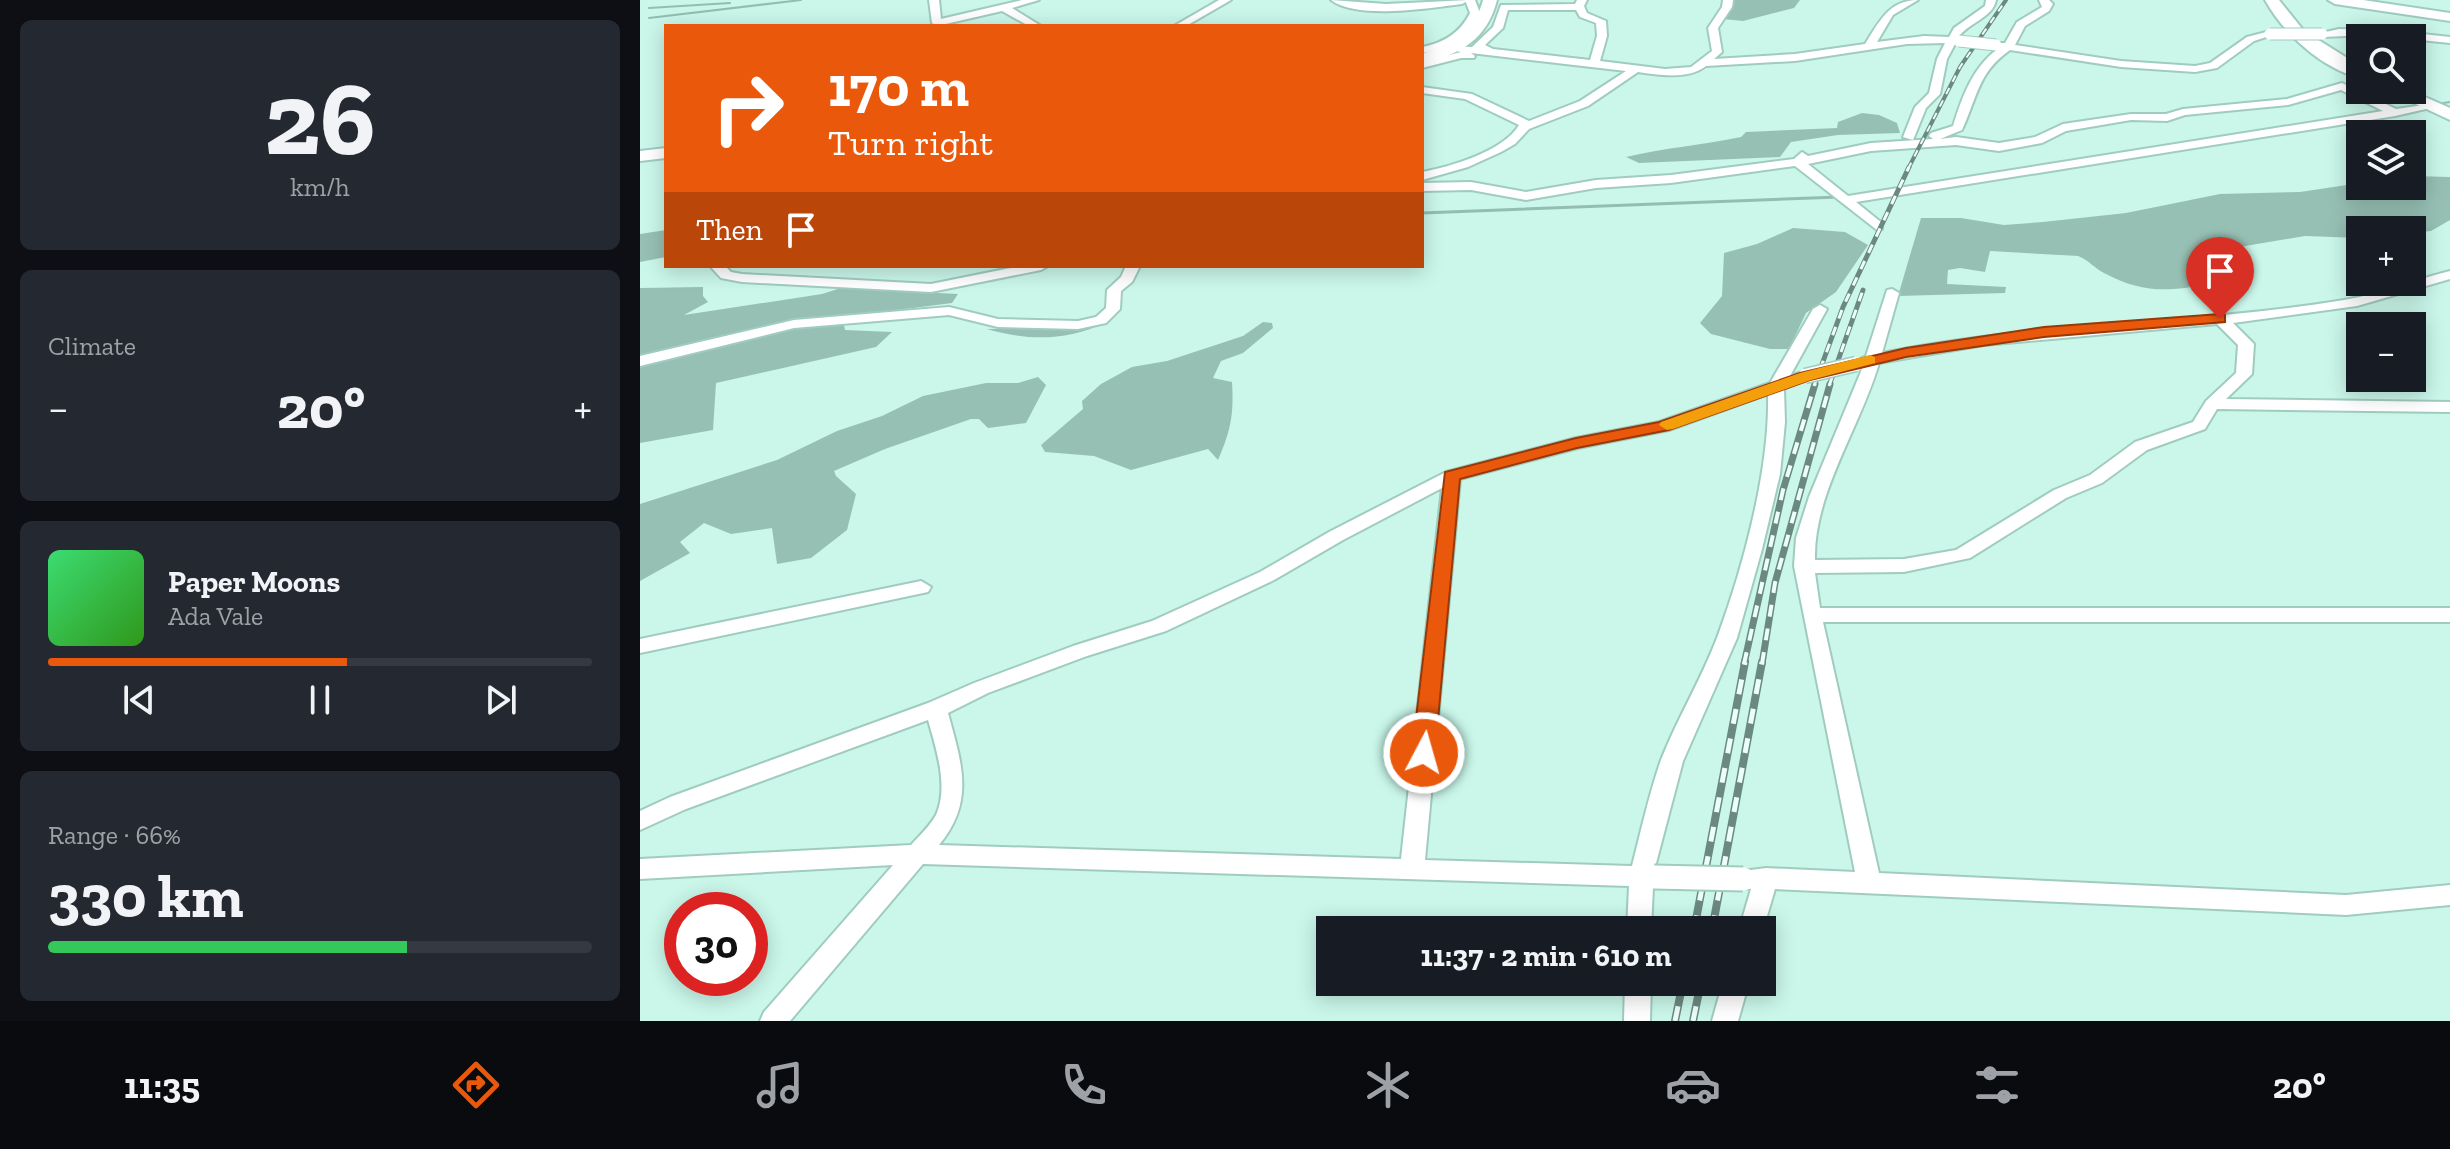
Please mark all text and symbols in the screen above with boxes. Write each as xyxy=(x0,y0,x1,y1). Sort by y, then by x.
map controls xyxy=(2346,24,2426,392)
button: search xyxy=(2346,24,2426,104)
text: 170 m xyxy=(828,53,969,120)
text: 26 xyxy=(264,56,376,181)
icon: right xyxy=(696,56,800,160)
button: layers xyxy=(2346,120,2426,200)
text: Turn right xyxy=(828,121,993,164)
text: km/h xyxy=(290,171,350,203)
icon: arrive xyxy=(779,208,823,252)
text: Then xyxy=(696,212,763,248)
button: + xyxy=(2346,216,2426,296)
pin xyxy=(2186,237,2254,319)
icon: arrive xyxy=(2198,249,2242,293)
button: − xyxy=(2346,312,2426,392)
text: Climate xyxy=(48,330,136,362)
text: 20° xyxy=(277,371,365,443)
text: − xyxy=(48,381,69,434)
text: + xyxy=(573,381,592,434)
text: Paper Moons xyxy=(168,564,340,600)
text: Ada Vale xyxy=(168,600,263,632)
icon: previous xyxy=(117,678,161,722)
icon: pause xyxy=(298,678,342,722)
icon: next xyxy=(479,678,523,722)
position arrow xyxy=(1382,711,1466,795)
text: Range · 66% xyxy=(48,819,181,851)
text: 330 km xyxy=(48,860,243,932)
speed limit sign: 30 xyxy=(664,892,768,996)
text: 11:37 · 2 min · 610 m xyxy=(1421,938,1671,974)
icon: directions xyxy=(448,1057,504,1113)
icon: music xyxy=(752,1057,808,1113)
icon: phone xyxy=(1056,1057,1112,1113)
icon: climate xyxy=(1360,1057,1416,1113)
icon: car xyxy=(1665,1057,1721,1113)
icon: filters xyxy=(1969,1057,2025,1113)
text: 11:35 xyxy=(124,1064,200,1107)
text: 20° xyxy=(2273,1064,2326,1107)

